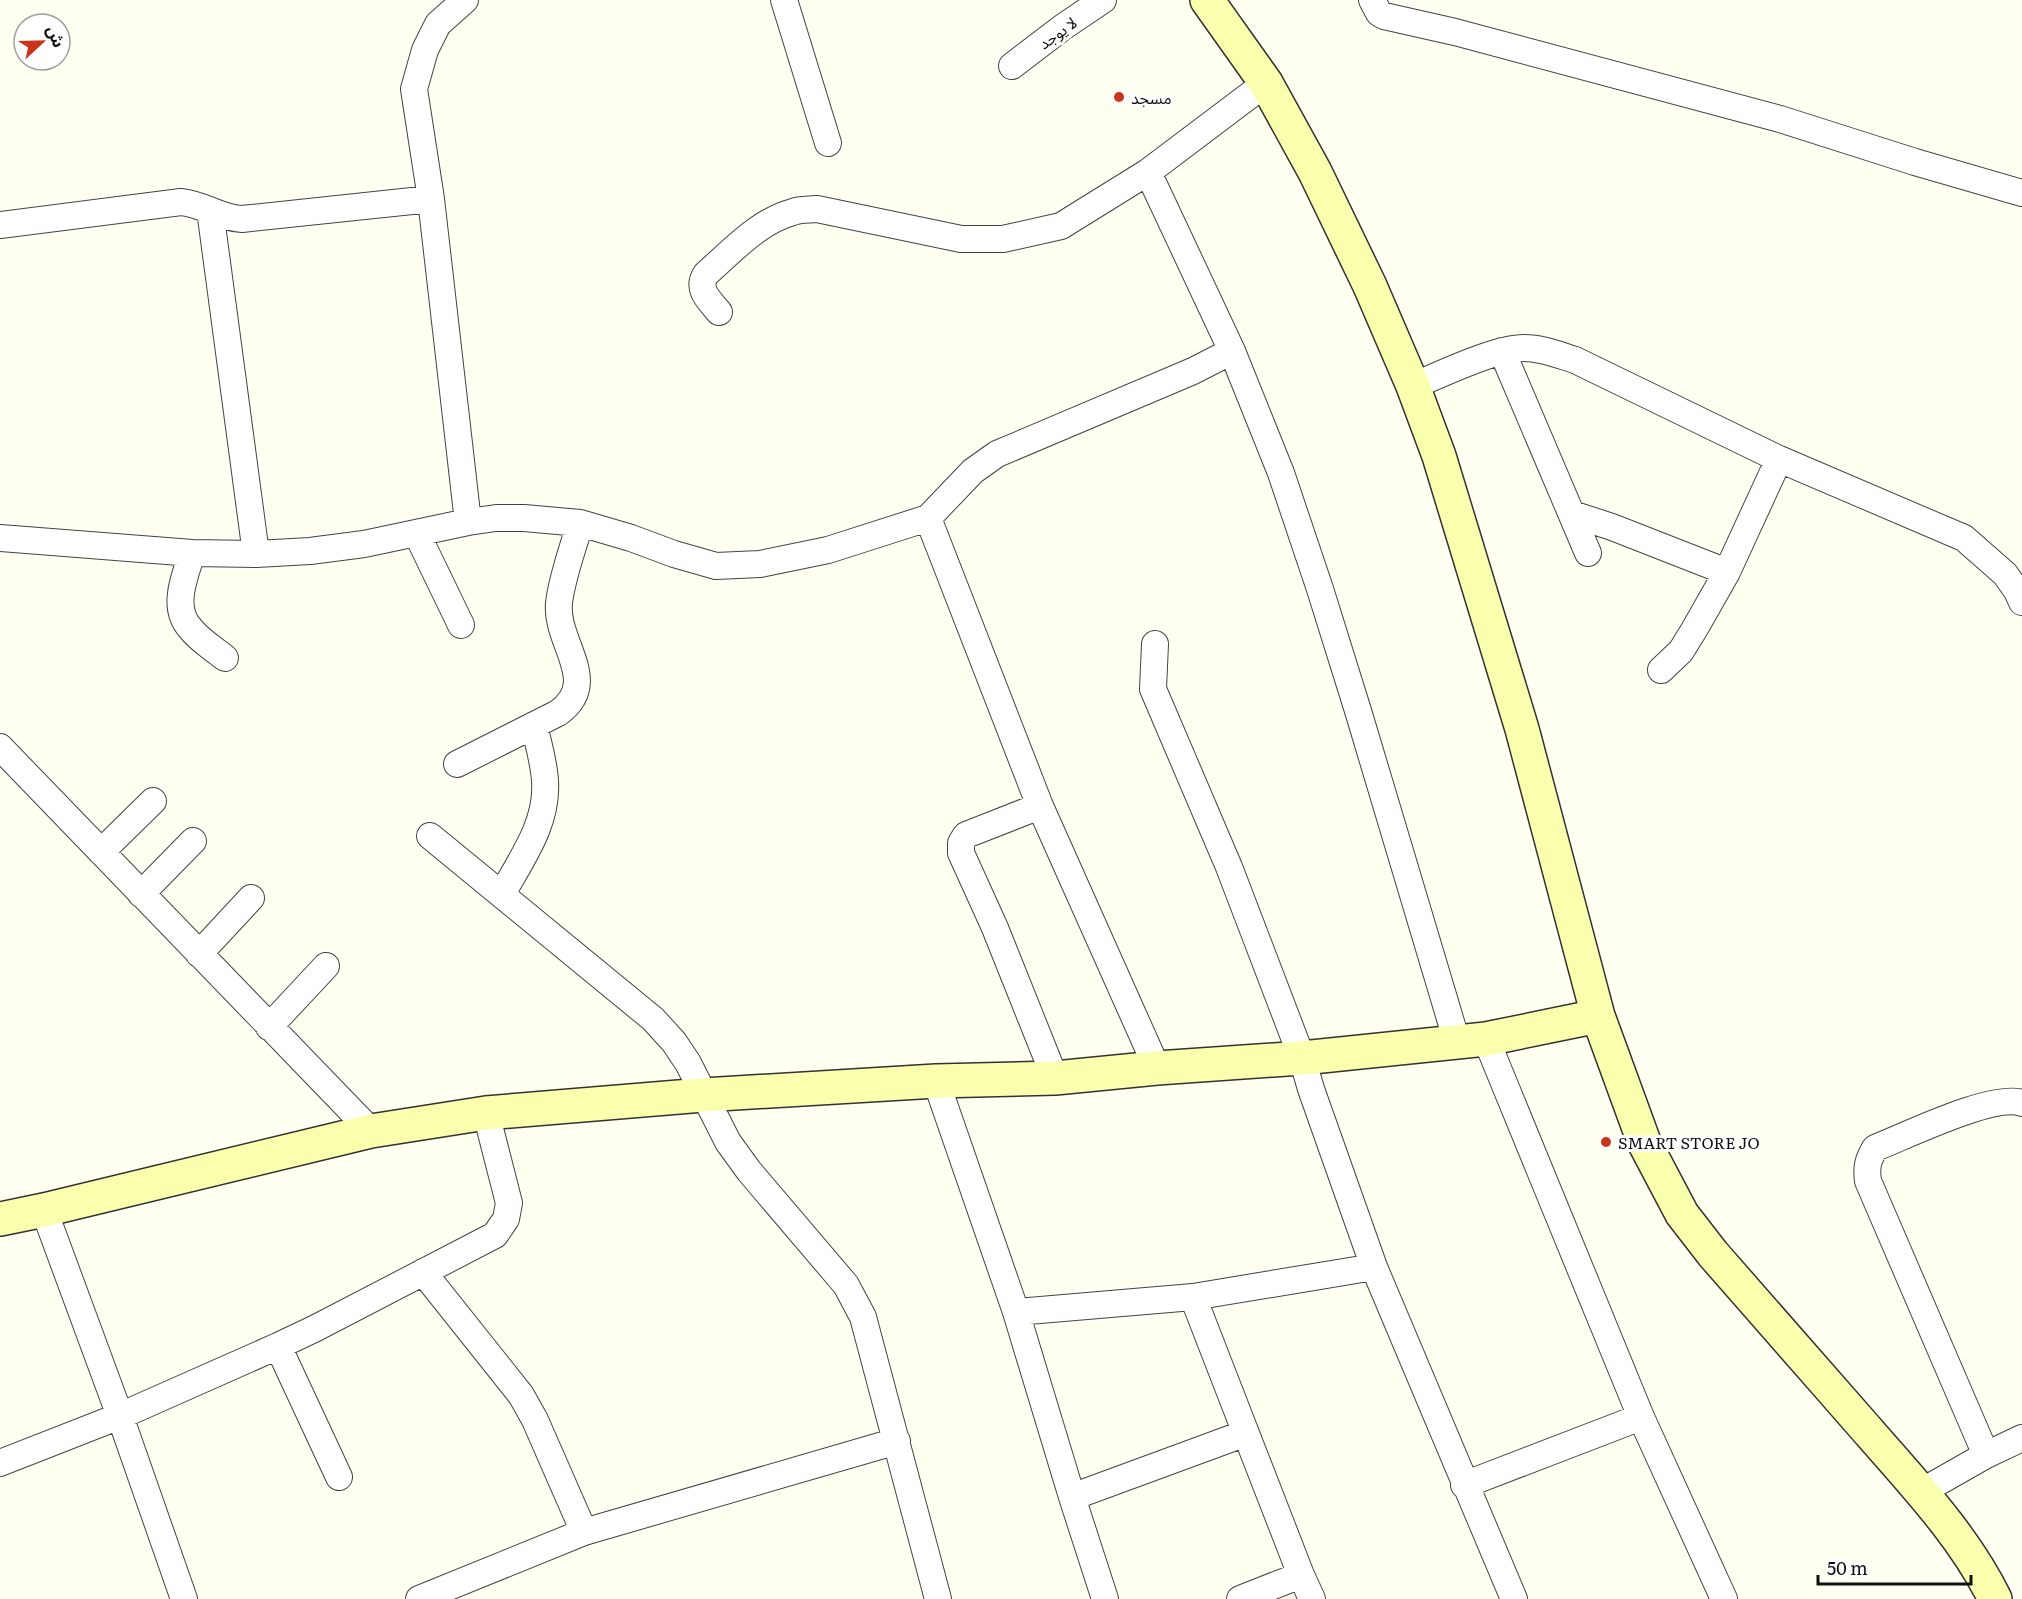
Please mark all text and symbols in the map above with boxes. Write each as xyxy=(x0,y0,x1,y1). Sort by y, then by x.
street label: لا يوجد xyxy=(1033,10,1081,54)
north arrow xyxy=(12,12,72,72)
text: ش xyxy=(42,21,72,51)
place label: مسجد xyxy=(1131,85,1172,109)
marker: مسجد xyxy=(1112,90,1126,104)
place label: SMART STORE JO xyxy=(1618,1130,1760,1154)
marker: SMART STORE JO xyxy=(1599,1135,1613,1149)
scale bar xyxy=(1818,1548,1971,1586)
text: 50 m xyxy=(1827,1554,1868,1581)

